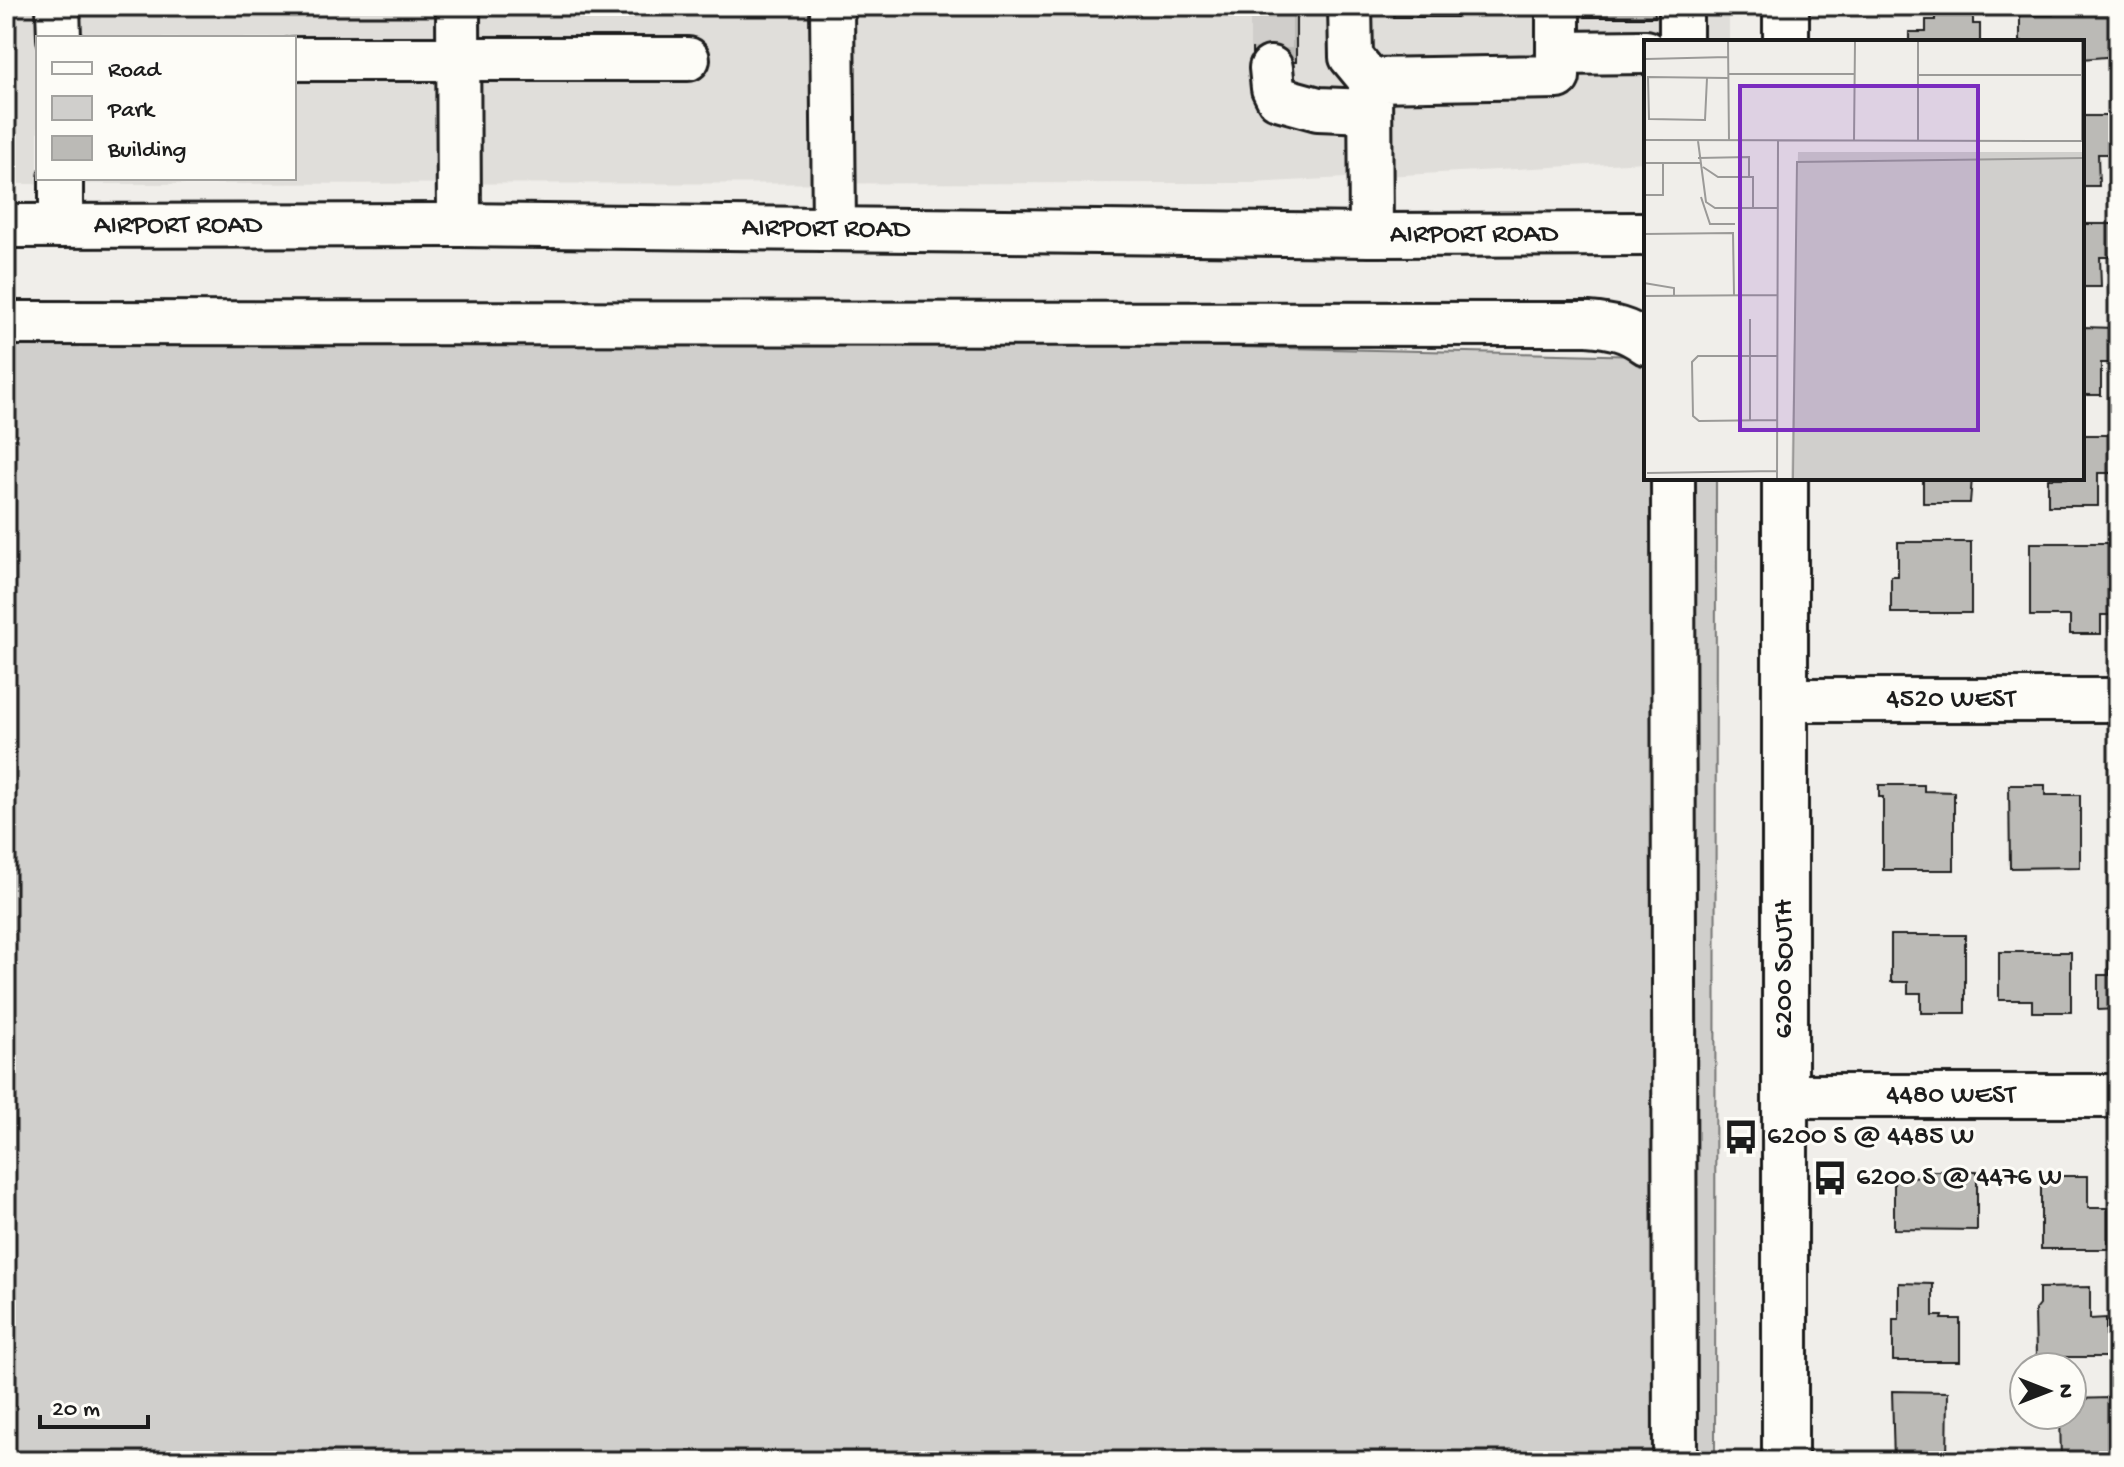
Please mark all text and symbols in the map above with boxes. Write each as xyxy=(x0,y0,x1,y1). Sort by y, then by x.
legend xyxy=(36,36,296,180)
inset map xyxy=(1644,40,2084,480)
text: Road xyxy=(108,57,162,86)
text: Park xyxy=(107,97,156,126)
text: Building xyxy=(107,137,186,166)
street label: AIRPORT ROAD xyxy=(94,209,263,242)
street label: AIRPORT ROAD xyxy=(741,212,911,246)
street label: AIRPORT ROAD xyxy=(1390,218,1559,251)
street label: 4520 WEST xyxy=(1886,684,2017,717)
street label: 6200 SOUTH xyxy=(1769,898,1802,1039)
street label: 4480 WEST xyxy=(1886,1080,2017,1113)
bus stop icon: 6200 S @ 4485 W xyxy=(1722,1118,1760,1156)
place label: 6200 S @ 4485 W xyxy=(1767,1121,1974,1154)
bus stop icon: 6200 S @ 4476 W xyxy=(1811,1159,1849,1197)
place label: 6200 S @ 4476 W xyxy=(1856,1162,2062,1195)
north arrow xyxy=(2008,1351,2088,1431)
scale bar xyxy=(40,1379,148,1429)
text: N xyxy=(2051,1384,2077,1398)
text: 20 m xyxy=(52,1396,100,1425)

